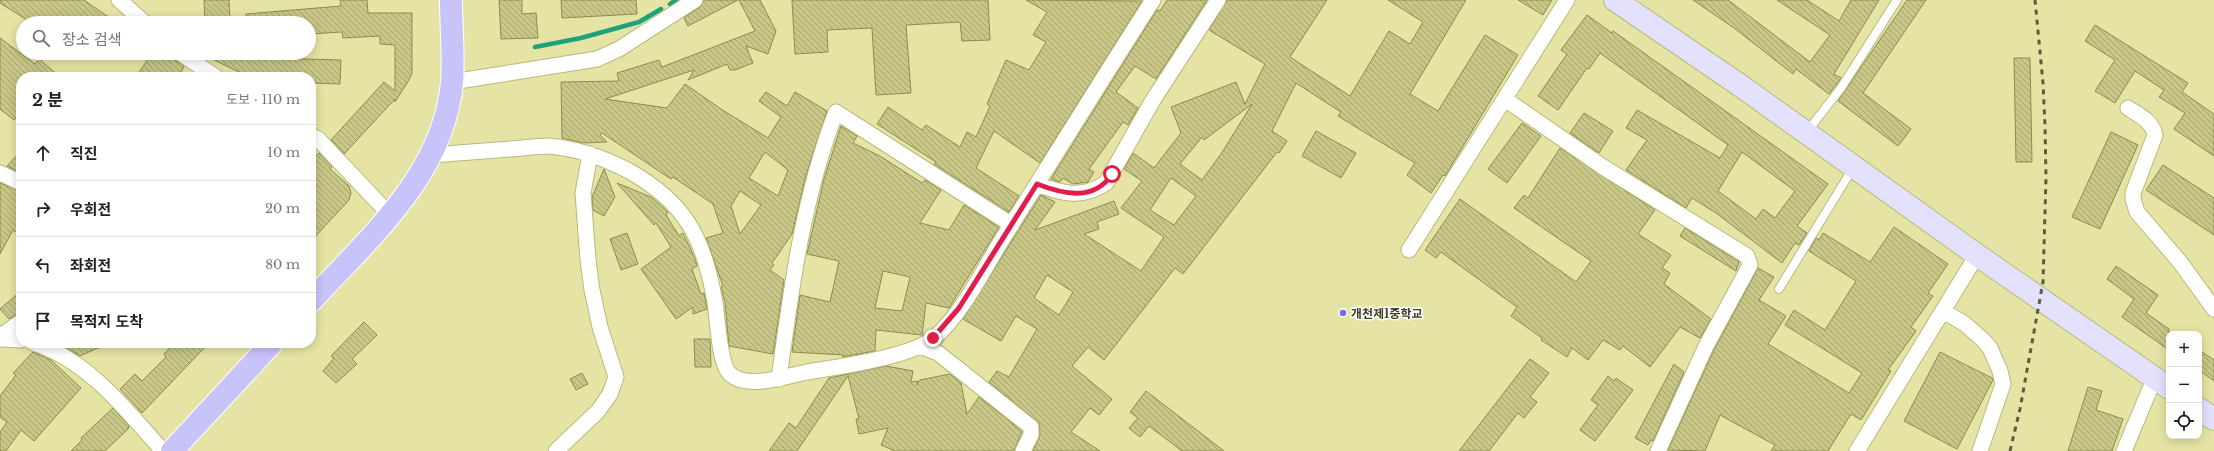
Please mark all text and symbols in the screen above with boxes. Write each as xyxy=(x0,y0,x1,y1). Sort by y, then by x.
search box xyxy=(16,16,316,60)
icon: search xyxy=(30,27,52,49)
text: 장소 검색 xyxy=(62,30,122,49)
text: 2 분 xyxy=(32,90,63,111)
text: 도보 · 110 m xyxy=(226,91,300,108)
icon: ahead xyxy=(32,142,54,164)
text: 직진 xyxy=(70,144,98,163)
text: 10 m xyxy=(267,144,300,161)
route start xyxy=(1103,165,1121,183)
icon: right xyxy=(32,198,54,220)
text: 우회전 xyxy=(70,200,111,219)
text: 20 m xyxy=(265,200,300,217)
icon: left xyxy=(32,254,54,276)
text: 좌회전 xyxy=(70,256,111,275)
text: 80 m xyxy=(265,256,300,273)
place label: 개천제1중학교 xyxy=(1351,306,1422,321)
marker: 개천제1중학교 xyxy=(1338,308,1348,318)
icon: arrive xyxy=(32,310,54,332)
text: 목적지 도착 xyxy=(70,312,143,331)
route end xyxy=(924,329,942,347)
map controls xyxy=(2166,331,2202,439)
button: + xyxy=(2166,331,2202,367)
button: − xyxy=(2166,367,2202,403)
button: locate xyxy=(2166,403,2202,439)

